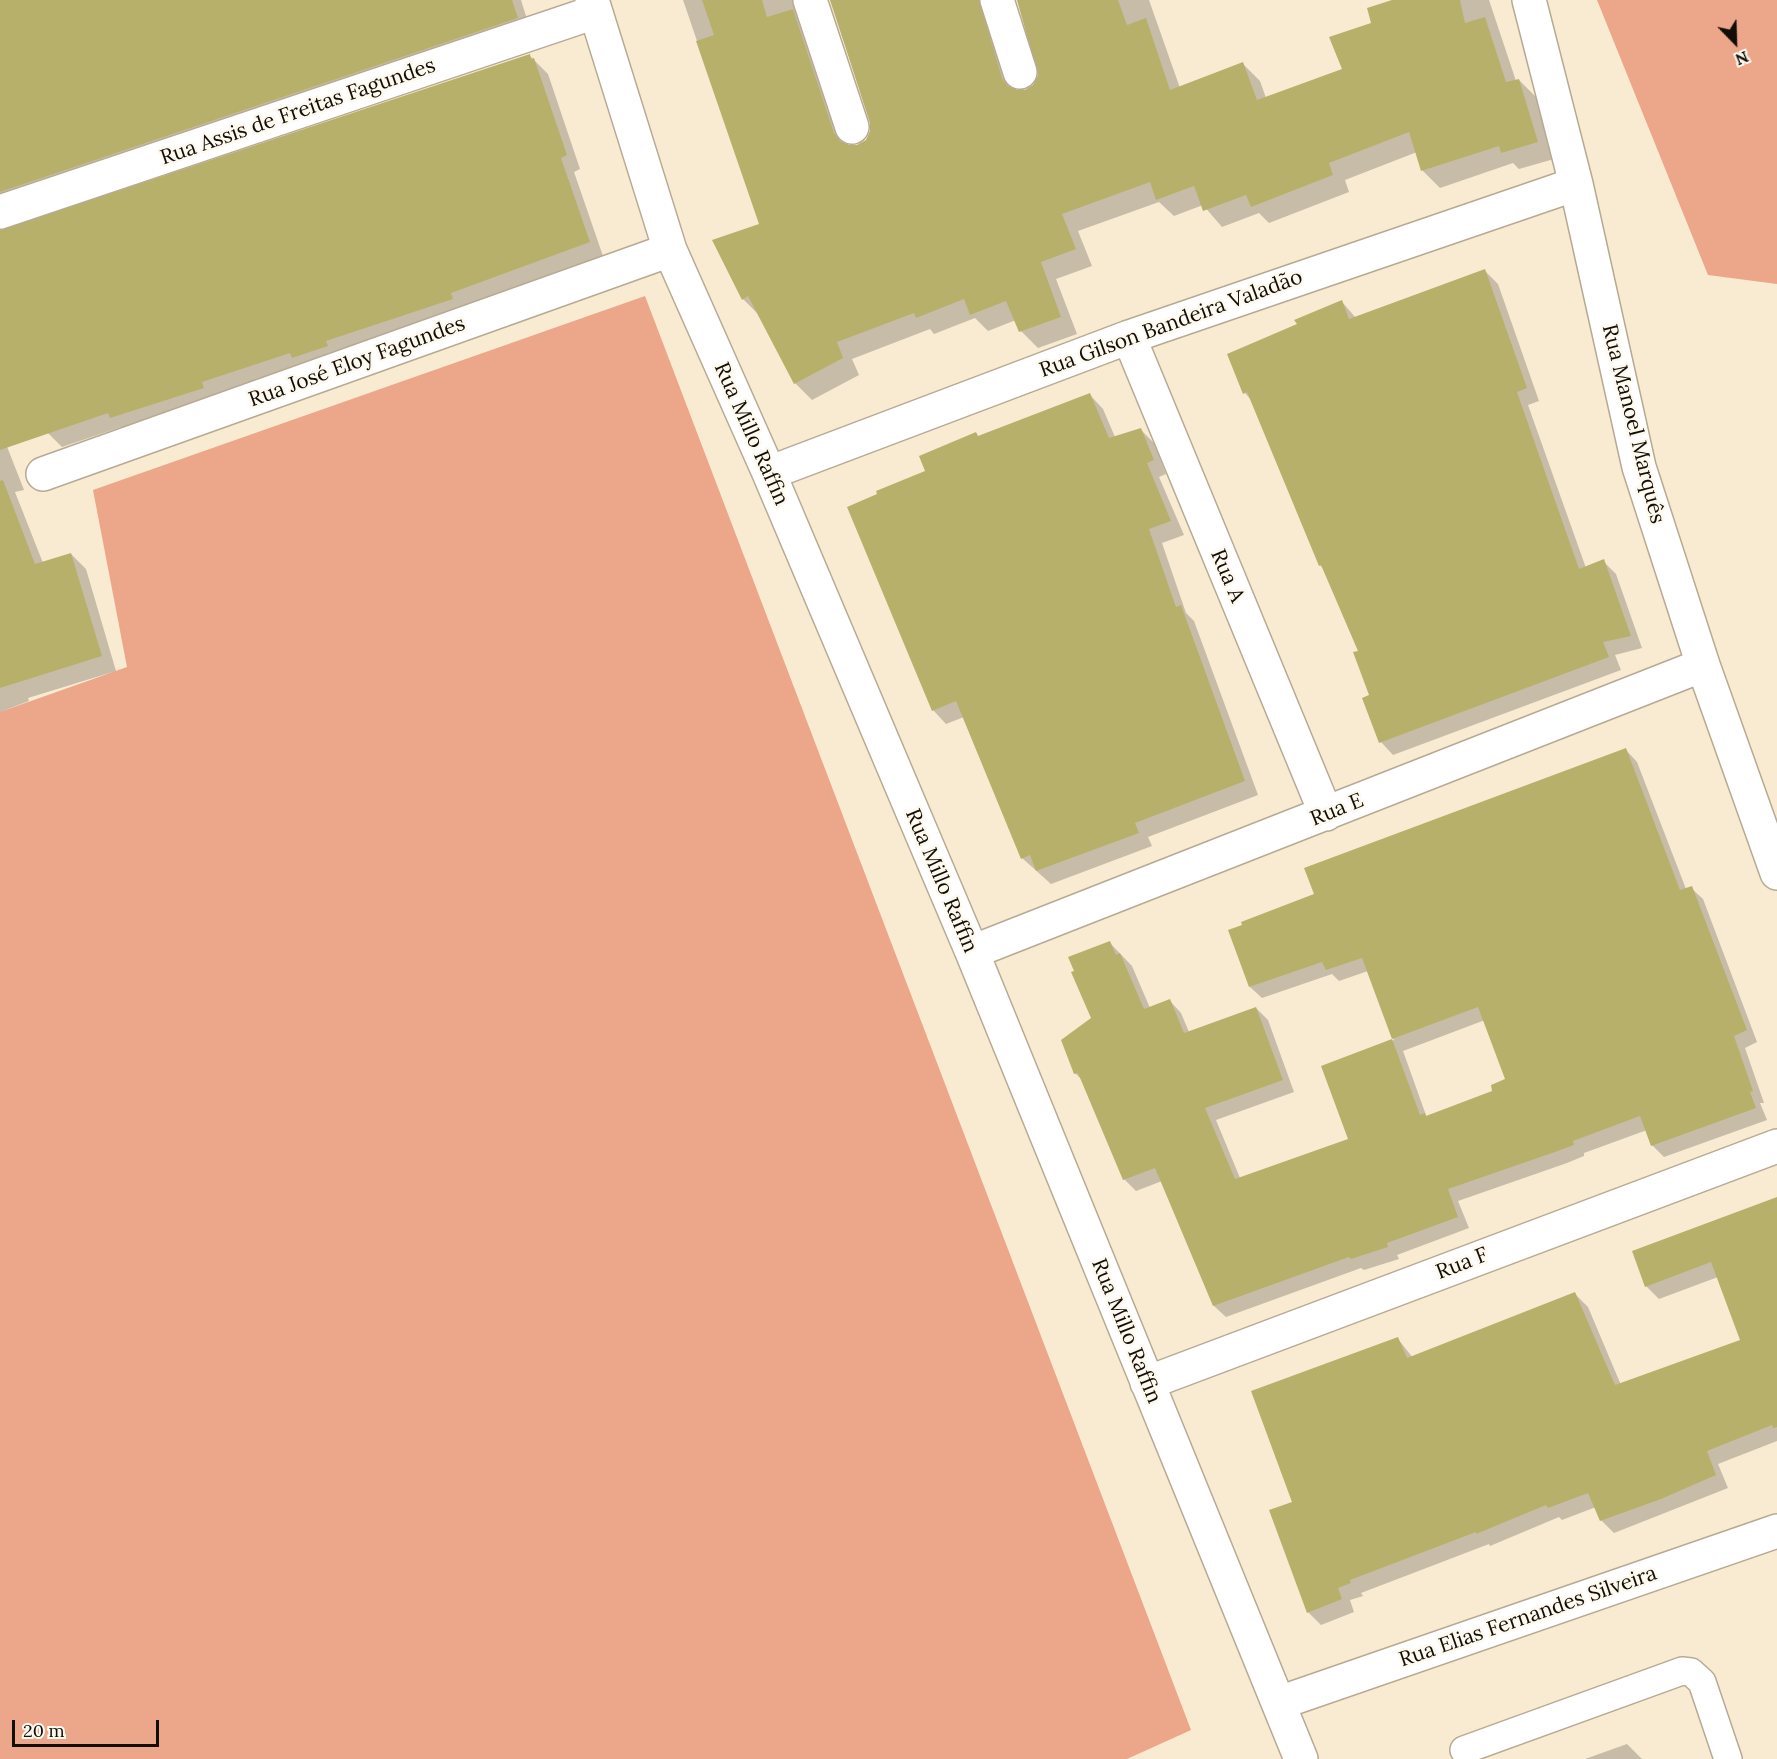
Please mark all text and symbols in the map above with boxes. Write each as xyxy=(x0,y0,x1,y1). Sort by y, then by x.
north arrow xyxy=(1705,12,1765,72)
text: N xyxy=(1732,47,1752,70)
street label: Rua Assis de Freitas Fagundes xyxy=(157,53,439,171)
street label: Rua Gilson Bandeira Valadão xyxy=(1036,265,1306,383)
street label: Rua José Eloy Fagundes xyxy=(245,311,469,413)
street label: Rua Manoel Marquês xyxy=(1596,322,1670,526)
street label: Rua Millo Raffin xyxy=(708,359,794,509)
street label: Rua A xyxy=(1205,546,1249,606)
street label: Rua E xyxy=(1307,788,1367,832)
street label: Rua Millo Raffin xyxy=(899,805,983,957)
street label: Rua F xyxy=(1432,1243,1492,1285)
street label: Rua Millo Raffin xyxy=(1086,1255,1166,1407)
street label: Rua Elias Fernandes Silveira xyxy=(1396,1561,1660,1673)
scale bar xyxy=(15,1708,162,1746)
text: 20 m xyxy=(23,1719,65,1742)

